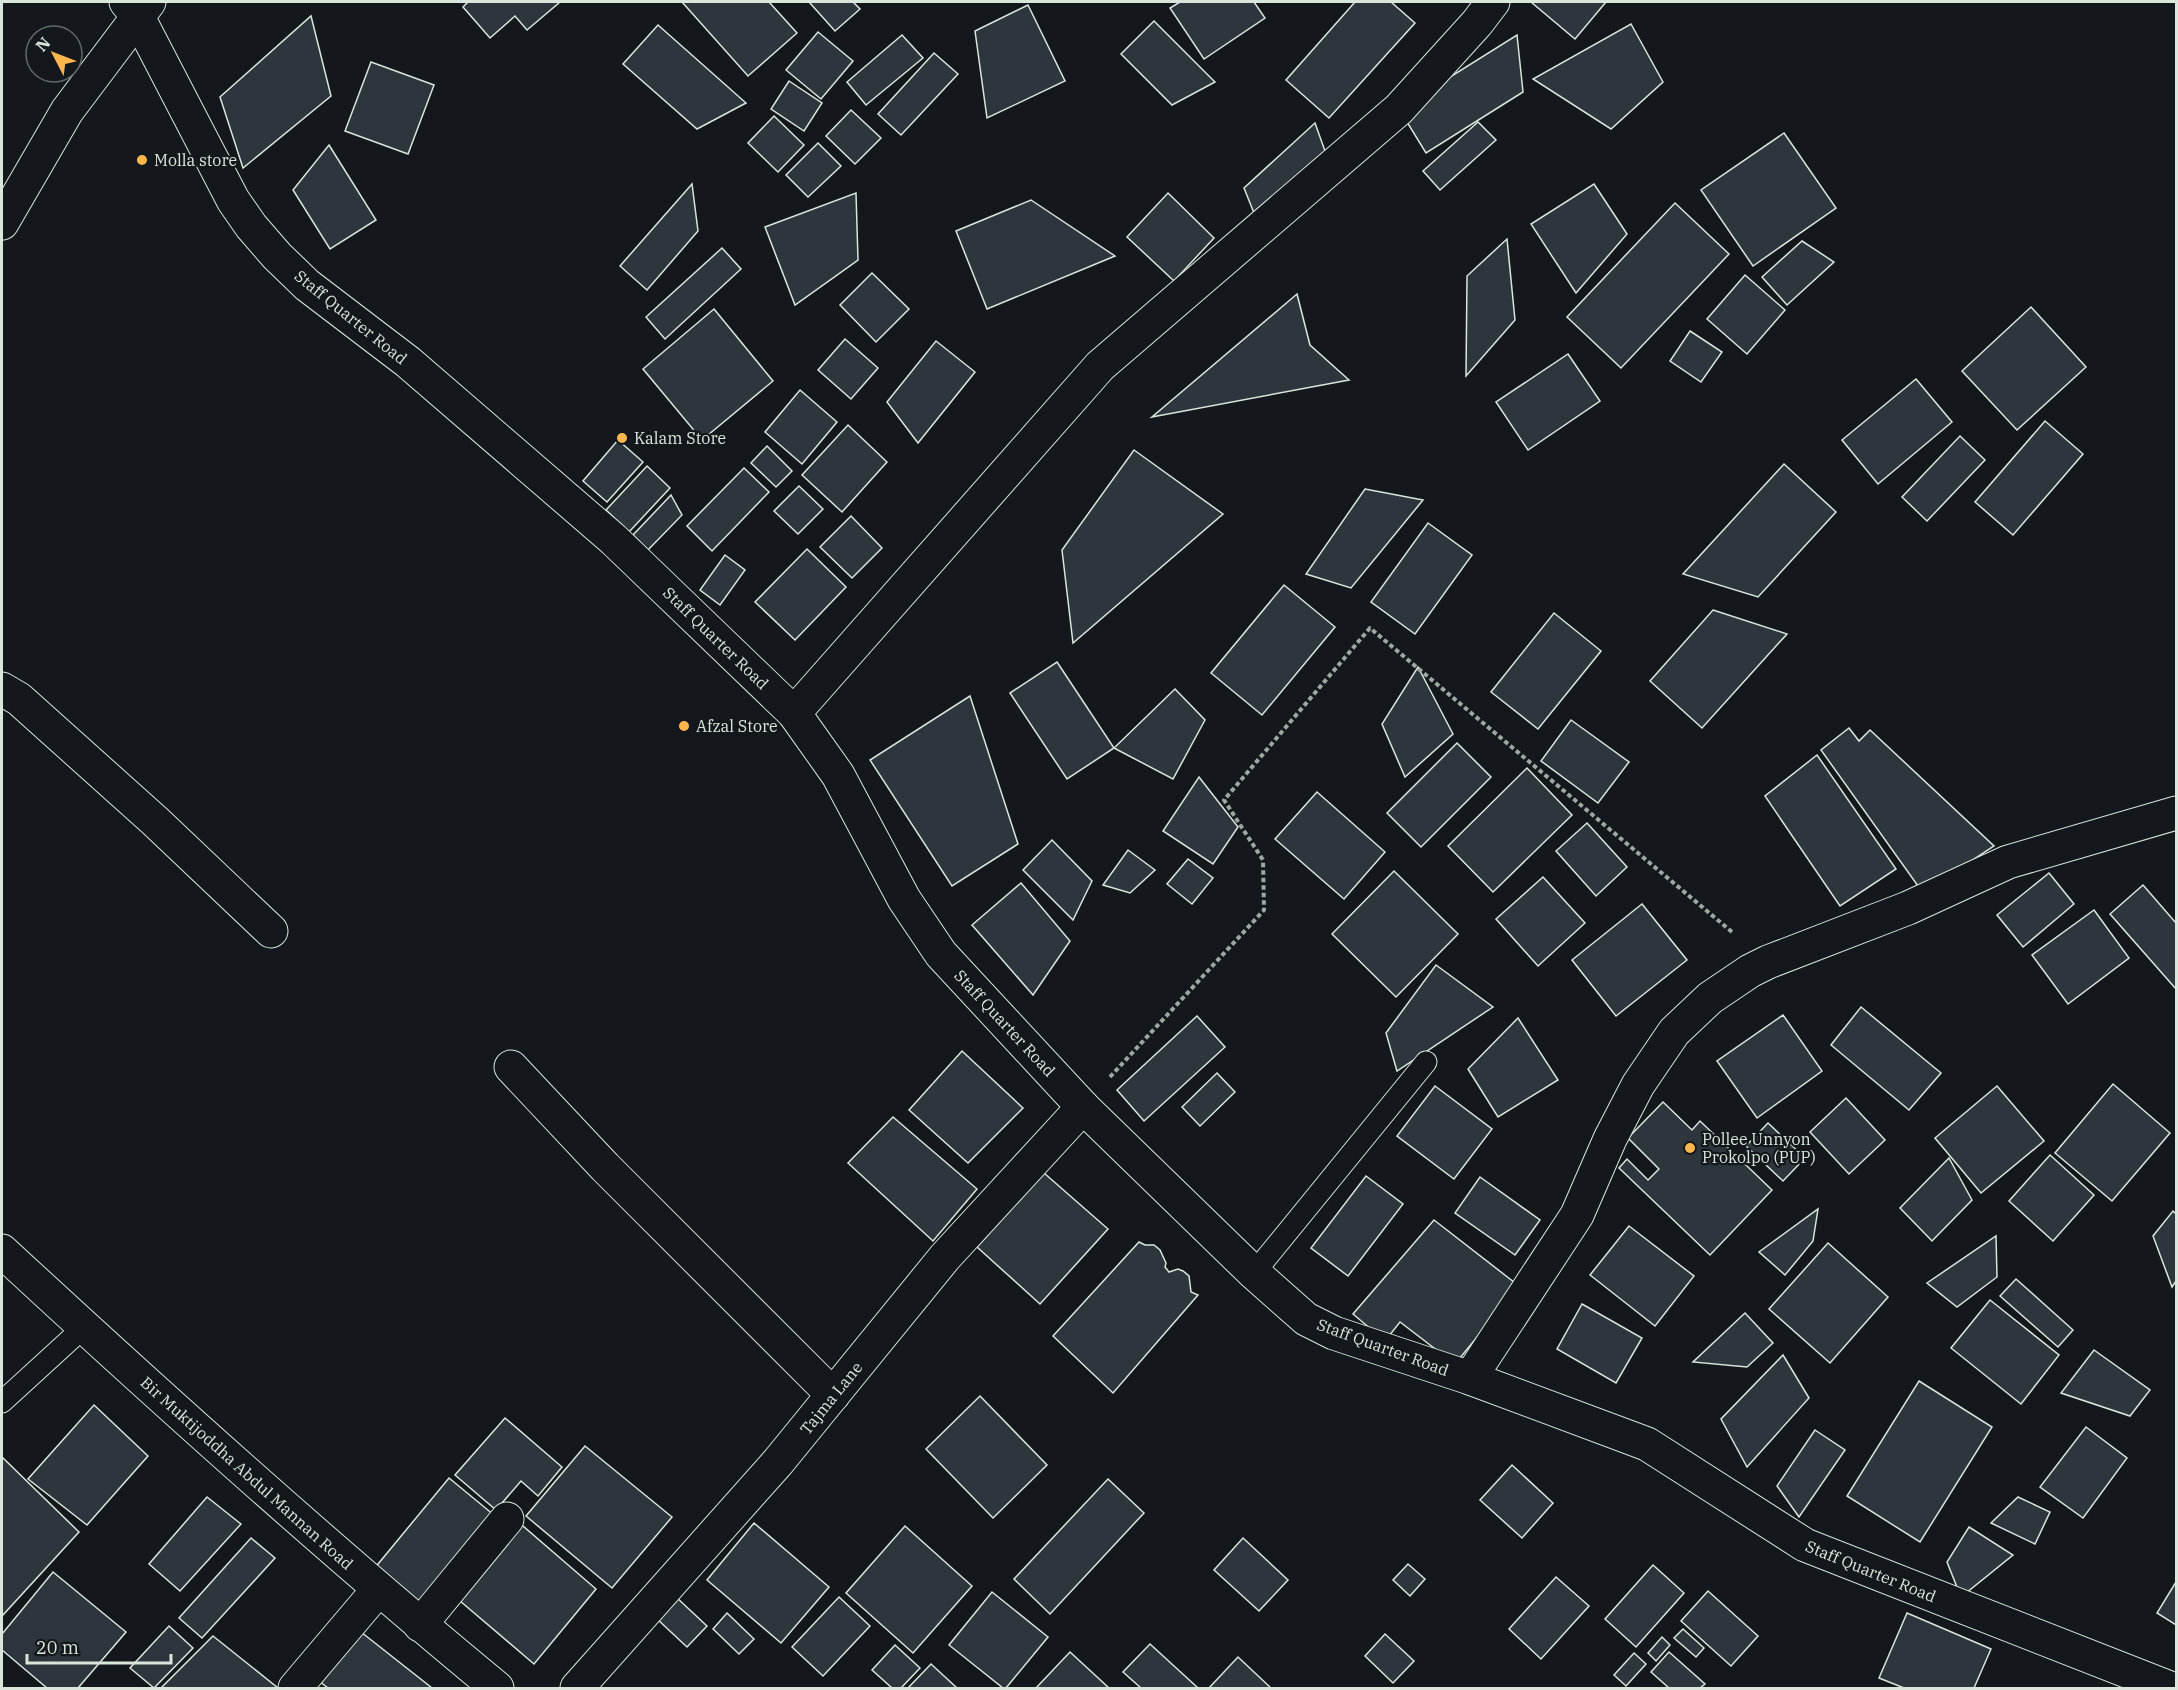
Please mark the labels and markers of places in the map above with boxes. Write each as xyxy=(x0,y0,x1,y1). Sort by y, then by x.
place label: Molla store xyxy=(154,150,237,170)
marker: Molla store xyxy=(135,153,149,167)
place label: Kalam Store xyxy=(634,428,726,448)
marker: Kalam Store xyxy=(615,431,629,445)
place label: Afzal Store xyxy=(696,716,778,736)
marker: Afzal Store xyxy=(677,719,691,733)
place label: Pollee Unnyon Prokolpo (PUP) xyxy=(1702,1129,1816,1167)
marker: Pollee Unnyon Prokolpo (PUP) xyxy=(1683,1141,1697,1155)

